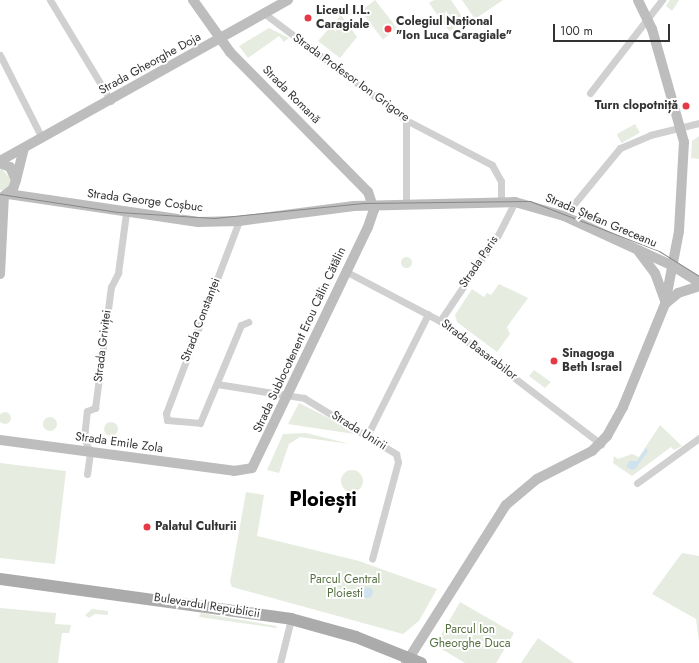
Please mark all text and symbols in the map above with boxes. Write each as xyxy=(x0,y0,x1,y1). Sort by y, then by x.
place label: Liceul I.L. Caragiale xyxy=(316,4,370,32)
marker: Liceul I.L. Caragiale xyxy=(303,13,313,23)
place label: Colegiul Național "Ion Luca Caragiale" xyxy=(396,15,512,43)
scale bar xyxy=(555,16,672,42)
text: 100 m xyxy=(560,22,593,40)
marker: Colegiul Național "Ion Luca Caragiale" xyxy=(383,24,393,34)
street label: Strada Gheorghe Doja xyxy=(97,30,203,98)
street label: Strada Profesor Ion Grigore xyxy=(290,31,412,125)
street label: Strada Romană xyxy=(259,63,323,127)
place label: Turn clopotniță xyxy=(595,99,678,113)
marker: Turn clopotniță xyxy=(681,101,691,111)
street label: Strada George Coșbuc xyxy=(86,187,204,215)
street label: Strada Ștefan Greceanu xyxy=(543,191,659,251)
street label: Strada Paris xyxy=(456,233,502,291)
street label: Strada Sublocotenent Erou Călin Cătălin xyxy=(251,245,349,435)
street label: Strada Constanței xyxy=(178,276,224,364)
street label: Strada Griviței xyxy=(91,309,115,383)
street label: Strada Basarabilor xyxy=(438,317,520,383)
place label: Sinagoga Beth Israel xyxy=(562,347,622,375)
marker: Sinagoga Beth Israel xyxy=(549,356,559,366)
street label: Strada Unirii xyxy=(329,408,389,454)
street label: Strada Emile Zola xyxy=(74,430,164,456)
district label: Ploiești xyxy=(289,487,357,511)
place label: Palatul Culturii xyxy=(155,520,237,534)
marker: Palatul Culturii xyxy=(142,522,152,532)
park label: Parcul Central Ploiesti xyxy=(310,573,380,601)
street label: Bulevardul Republicii xyxy=(153,591,261,621)
park label: Parcul Ion Gheorghe Duca xyxy=(429,623,511,651)

